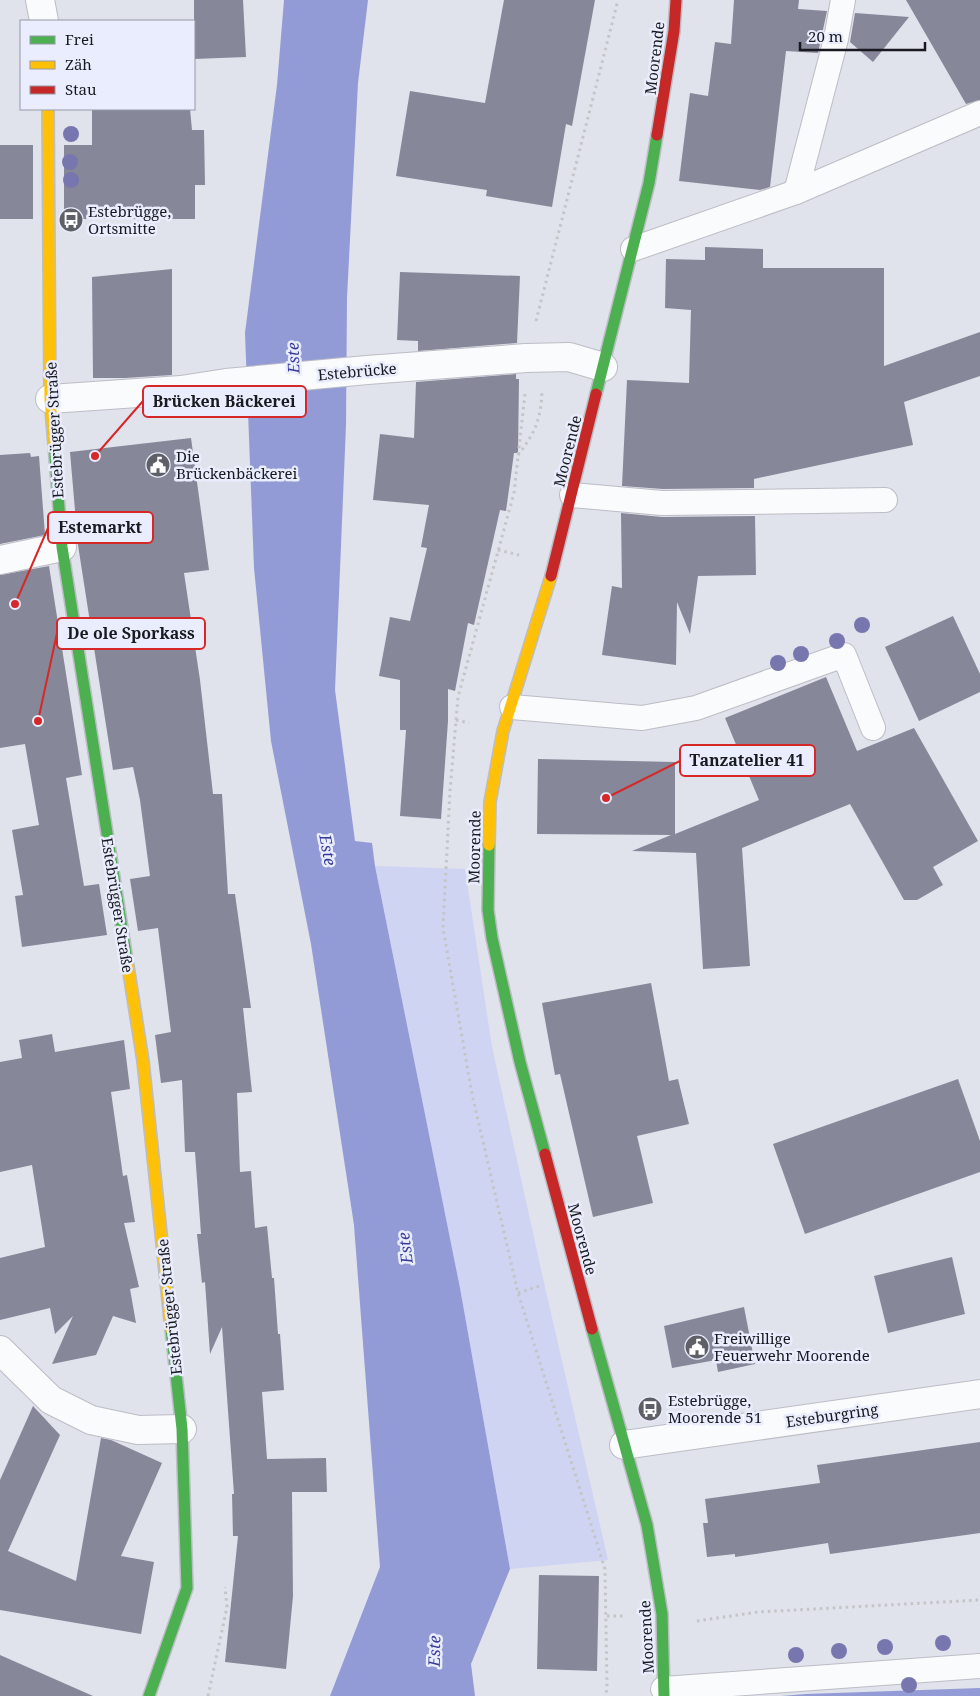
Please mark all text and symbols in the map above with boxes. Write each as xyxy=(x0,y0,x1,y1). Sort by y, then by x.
legend xyxy=(20,20,195,110)
street label: Moorende xyxy=(640,20,668,96)
scale bar xyxy=(800,20,925,52)
text: 20 m xyxy=(808,26,843,46)
text: Frei xyxy=(65,29,94,49)
text: Zäh xyxy=(65,54,92,74)
text: Stau xyxy=(65,79,97,99)
place label: Estebrügge, Ortsmitte xyxy=(88,201,171,238)
bus stop icon: Estebrügge, Ortsmitte xyxy=(58,207,84,233)
water label: Este xyxy=(281,342,305,375)
street label: Estebrücke xyxy=(317,358,397,384)
street label: Estebrügger Straße xyxy=(40,361,68,499)
callout: Brücken Bäckerei xyxy=(143,386,306,417)
text: Brücken Bäckerei xyxy=(152,390,296,412)
street label: Moorende xyxy=(548,413,586,489)
place label: Die Brückenbäckerei xyxy=(176,446,298,483)
public building icon: Die Brückenbäckerei xyxy=(145,452,171,478)
callout: Estemarkt xyxy=(48,512,153,543)
text: Estemarkt xyxy=(58,516,143,538)
callout: De ole Sporkass xyxy=(57,618,205,649)
text: De ole Sporkass xyxy=(67,622,195,644)
callout: Tanzatelier 41 xyxy=(680,745,815,776)
text: Tanzatelier 41 xyxy=(690,749,804,771)
street label: Moorende xyxy=(463,810,485,884)
water label: Este xyxy=(314,832,342,868)
street label: Estebrügger Straße xyxy=(97,836,139,974)
street label: Moorende xyxy=(564,1201,602,1277)
water label: Este xyxy=(392,1231,418,1266)
street label: Estebrügger Straße xyxy=(152,1238,186,1376)
place label: Freiwillige Feuerwehr Moorende xyxy=(714,1328,870,1365)
public building icon: Freiwillige Feuerwehr Moorende xyxy=(684,1334,710,1360)
place label: Estebrügge, Moorende 51 xyxy=(668,1390,762,1427)
bus stop icon: Estebrügge, Moorende 51 xyxy=(637,1396,663,1422)
street label: Esteburgring xyxy=(785,1399,879,1431)
street label: Moorende xyxy=(634,1600,658,1674)
water label: Este xyxy=(423,1635,445,1668)

